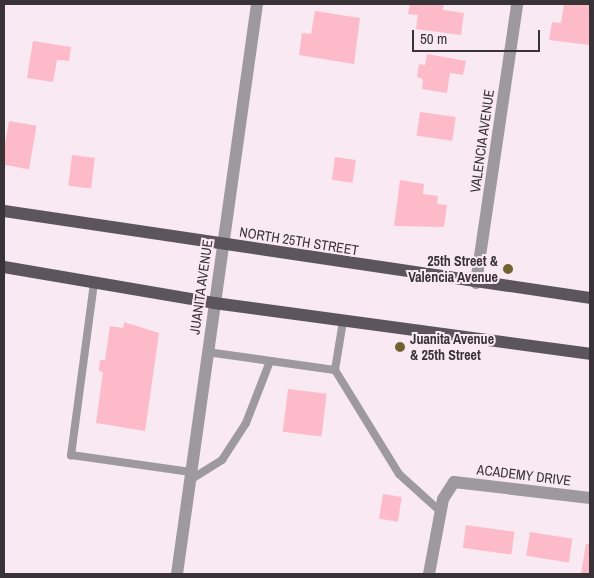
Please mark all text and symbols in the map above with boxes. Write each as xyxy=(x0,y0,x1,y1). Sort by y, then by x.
scale bar xyxy=(414,20,542,52)
text: 50 m xyxy=(420,28,447,49)
street label: VALENCIA AVENUE xyxy=(466,88,498,194)
street label: NORTH 25TH STREET xyxy=(238,223,360,259)
street label: JUANITA AVENUE xyxy=(186,238,216,336)
place label: 25th Street & Valencia Avenue xyxy=(408,253,498,286)
marker: 25th Street & Valencia Avenue xyxy=(502,263,514,275)
place label: Juanita Avenue & 25th Street xyxy=(410,331,494,364)
marker: Juanita Avenue & 25th Street xyxy=(394,341,406,353)
street label: ACADEMY DRIVE xyxy=(476,461,572,489)

